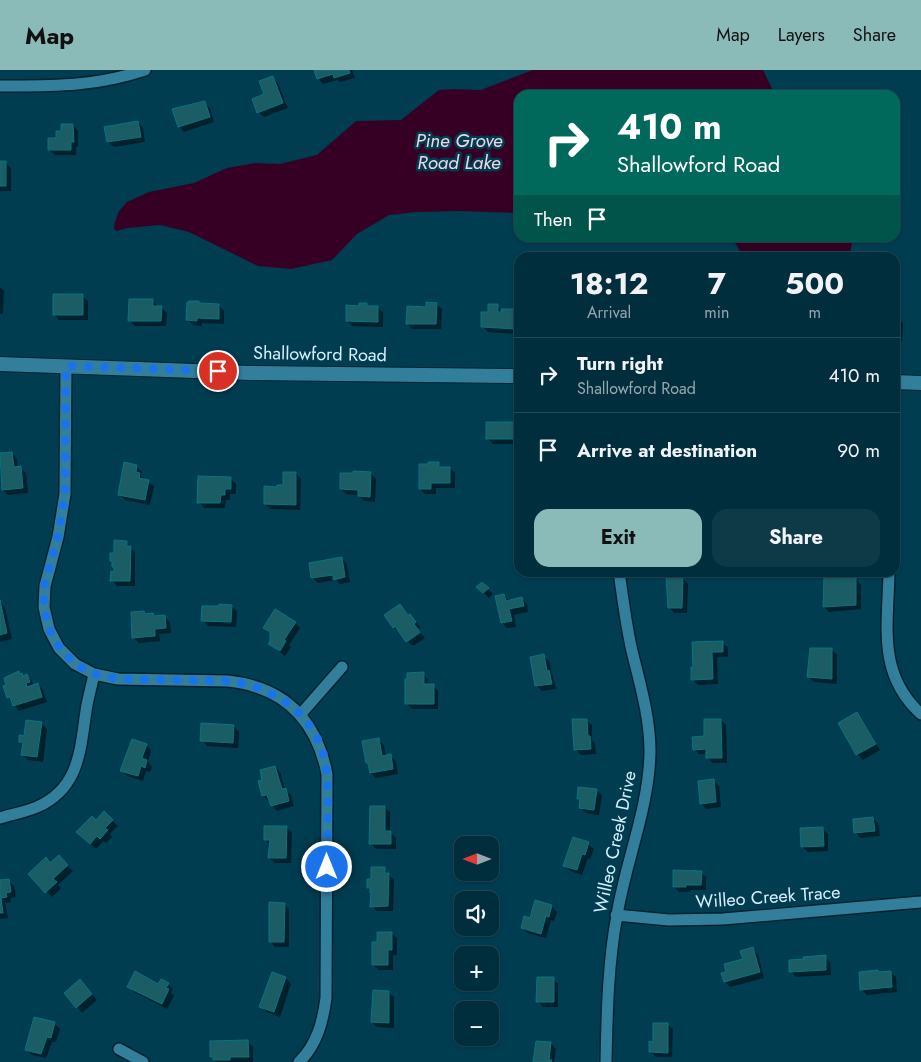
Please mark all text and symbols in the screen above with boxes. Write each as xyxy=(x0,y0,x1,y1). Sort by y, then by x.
text: Map xyxy=(25,18,74,53)
text: Map xyxy=(716,22,750,48)
text: Layers xyxy=(778,22,825,48)
text: Share xyxy=(853,22,896,48)
text: 410 m xyxy=(617,102,722,152)
icon: right xyxy=(534,110,599,175)
water label: Pine Grove Road Lake xyxy=(415,127,503,176)
text: Shallowford Road xyxy=(617,148,780,180)
icon: arrive xyxy=(583,205,611,233)
text: Then xyxy=(534,206,573,233)
text: 18:12 xyxy=(570,262,648,305)
text: 7 xyxy=(708,262,726,305)
text: 500 xyxy=(785,262,844,305)
text: Arrival xyxy=(587,301,631,324)
text: min xyxy=(704,301,729,324)
text: m xyxy=(808,301,821,324)
street label: Shallowford Road xyxy=(253,340,387,368)
pin xyxy=(197,350,239,392)
text: Turn right xyxy=(577,350,663,377)
icon: arrive xyxy=(204,357,232,385)
icon: right xyxy=(534,361,562,389)
text: 410 m xyxy=(828,362,880,389)
text: Shallowford Road xyxy=(577,377,696,400)
icon: arrive xyxy=(534,436,562,464)
text: Arrive at destination xyxy=(577,437,757,464)
text: 90 m xyxy=(837,437,880,464)
button: Exit xyxy=(534,509,702,567)
button: Share xyxy=(712,509,880,567)
street label: Willeo Creek Drive xyxy=(587,768,643,916)
north arrow xyxy=(454,836,499,881)
map controls xyxy=(454,836,499,1046)
position arrow xyxy=(300,840,352,892)
street label: Willeo Creek Trace xyxy=(695,879,841,915)
button: sound xyxy=(454,891,499,936)
button: + xyxy=(454,946,499,991)
button: − xyxy=(454,1001,499,1046)

